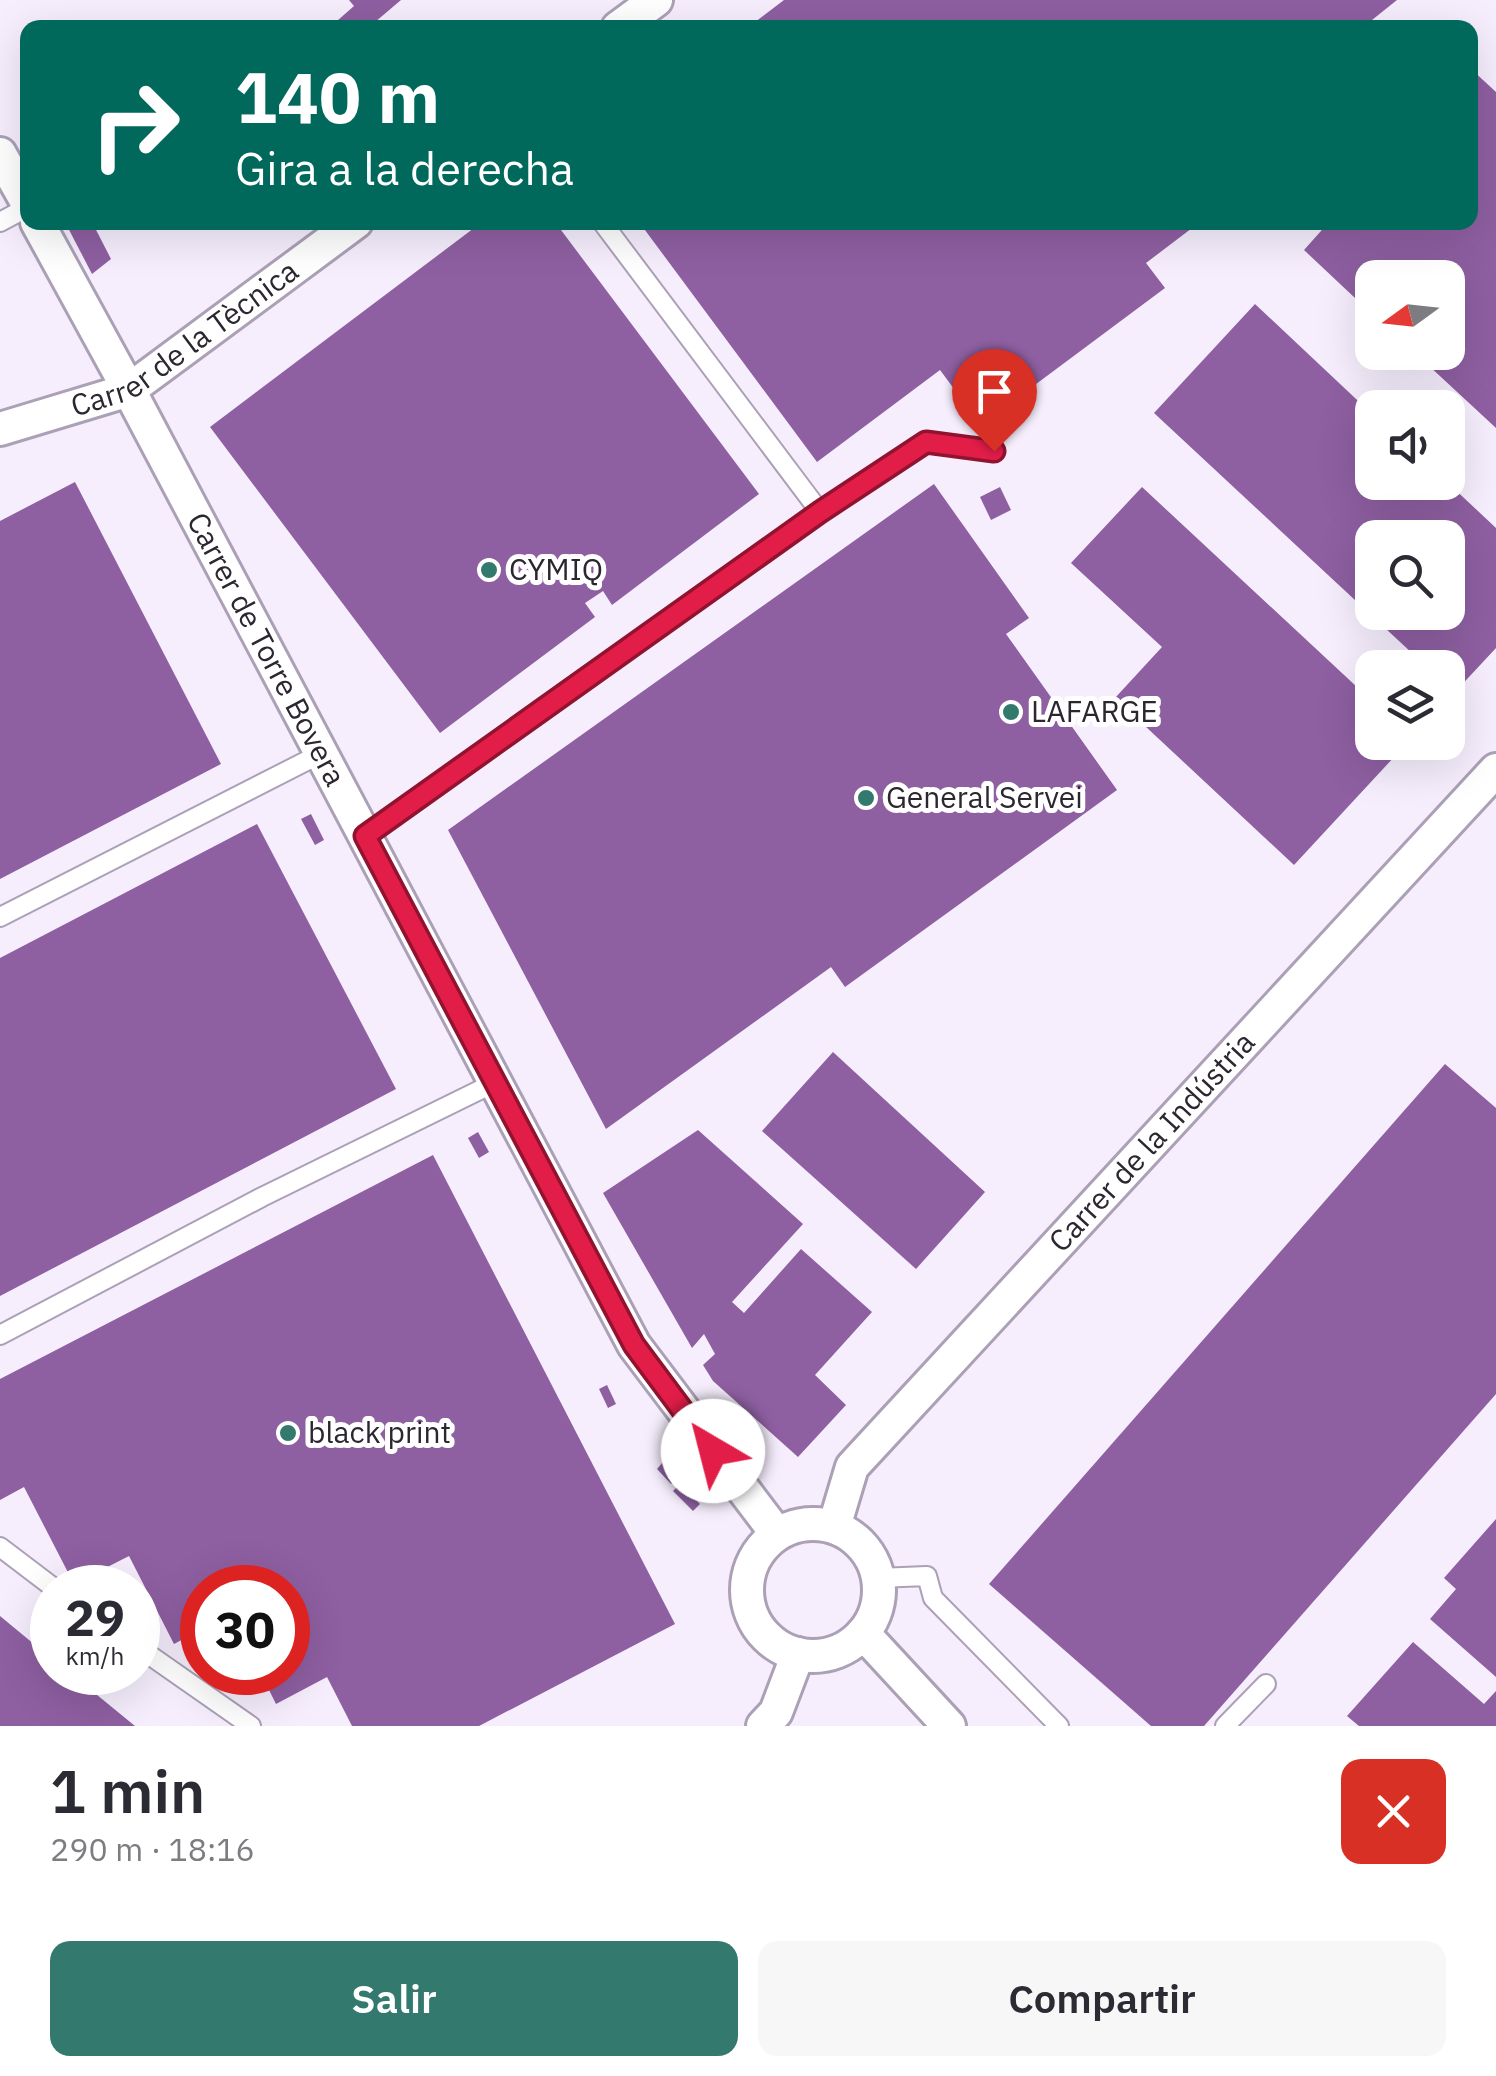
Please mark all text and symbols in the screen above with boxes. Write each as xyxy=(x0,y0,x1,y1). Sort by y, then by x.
text: 140 m xyxy=(235,51,440,142)
icon: right xyxy=(70,60,200,190)
text: Gira a la derecha xyxy=(235,139,574,197)
street label: Carrer de la Tècnica xyxy=(66,250,305,425)
north arrow xyxy=(1355,260,1465,370)
map controls xyxy=(1355,260,1465,760)
pin xyxy=(952,349,1037,452)
icon: arrive xyxy=(967,364,1022,419)
button: sound xyxy=(1355,390,1465,500)
street label: Carrer de Torre Bovera xyxy=(179,505,356,792)
button: search xyxy=(1355,520,1465,630)
place label: CYMIQ xyxy=(509,549,603,588)
marker: CYMIQ xyxy=(478,559,500,581)
button: layers xyxy=(1355,650,1465,760)
place label: LAFARGE xyxy=(1031,691,1158,730)
marker: LAFARGE xyxy=(1000,701,1022,723)
place label: General Servei xyxy=(886,777,1083,816)
marker: General Servei xyxy=(855,787,877,809)
street label: Carrer de la Indústria xyxy=(1040,1023,1263,1259)
position arrow xyxy=(661,1399,765,1503)
place label: black print xyxy=(308,1412,451,1451)
marker: black print xyxy=(277,1422,299,1444)
speed limit sign: 30 xyxy=(180,1565,310,1695)
text: 29 xyxy=(65,1585,125,1650)
text: km/h xyxy=(66,1639,124,1672)
text: 1 min xyxy=(50,1751,205,1830)
button: close xyxy=(1341,1759,1446,1864)
text: 290 m · 18:16 xyxy=(50,1828,255,1870)
button: Salir xyxy=(50,1941,738,2056)
button: Compartir xyxy=(758,1941,1446,2056)

